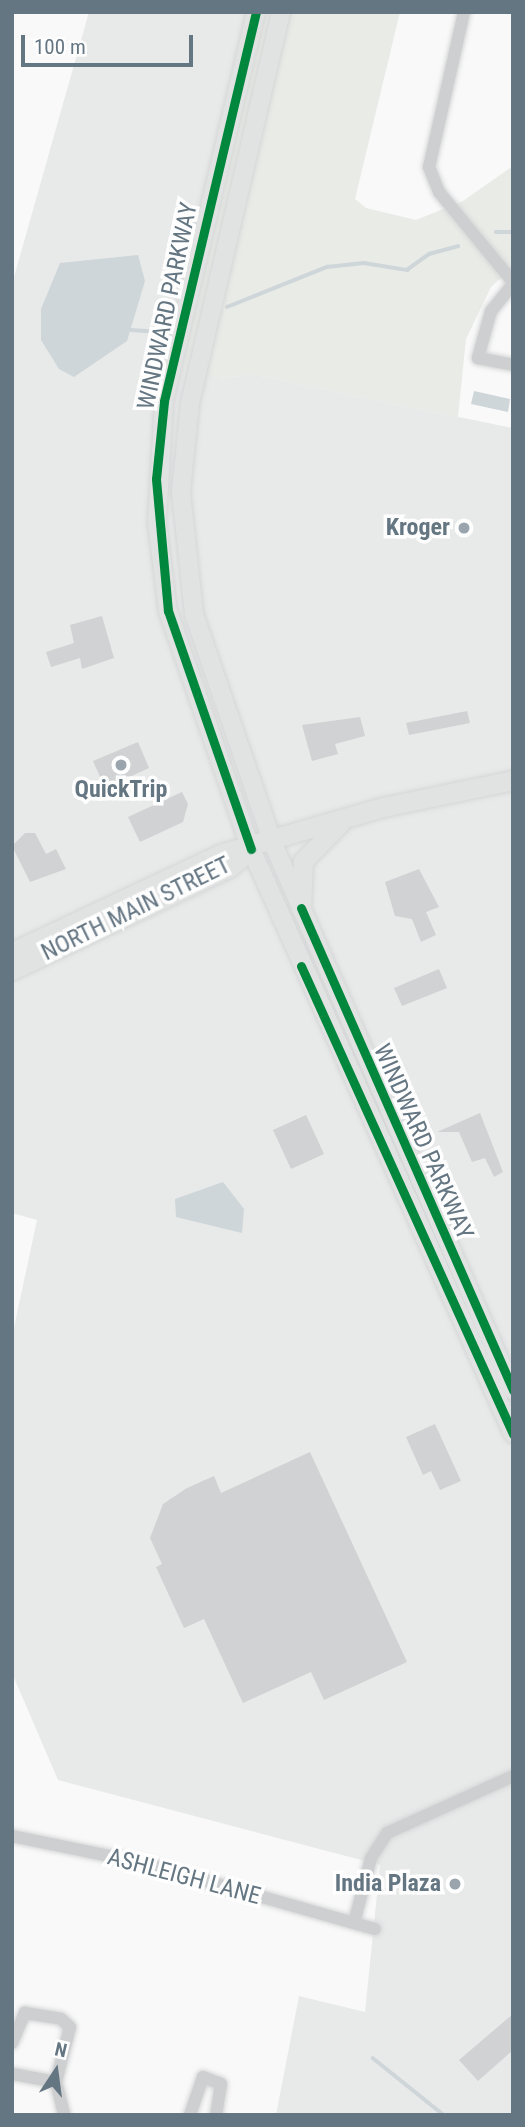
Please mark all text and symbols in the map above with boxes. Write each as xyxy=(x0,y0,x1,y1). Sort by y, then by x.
scale bar xyxy=(24,21,196,65)
text: 100 m xyxy=(34,35,86,59)
street label: WINDWARD PARKWAY xyxy=(132,200,204,412)
place label: Kroger xyxy=(386,514,450,542)
marker: Kroger xyxy=(456,520,472,536)
marker: QuickTrip xyxy=(113,757,129,773)
place label: QuickTrip xyxy=(75,776,167,804)
street label: NORTH MAIN STREET xyxy=(37,851,235,967)
street label: WINDWARD PARKWAY xyxy=(367,1040,479,1244)
street label: ASHLEIGH LANE xyxy=(104,1843,264,1911)
place label: India Plaza xyxy=(335,1870,441,1898)
marker: India Plaza xyxy=(447,1876,463,1892)
north arrow xyxy=(21,2036,91,2106)
text: N xyxy=(53,2038,69,2063)

